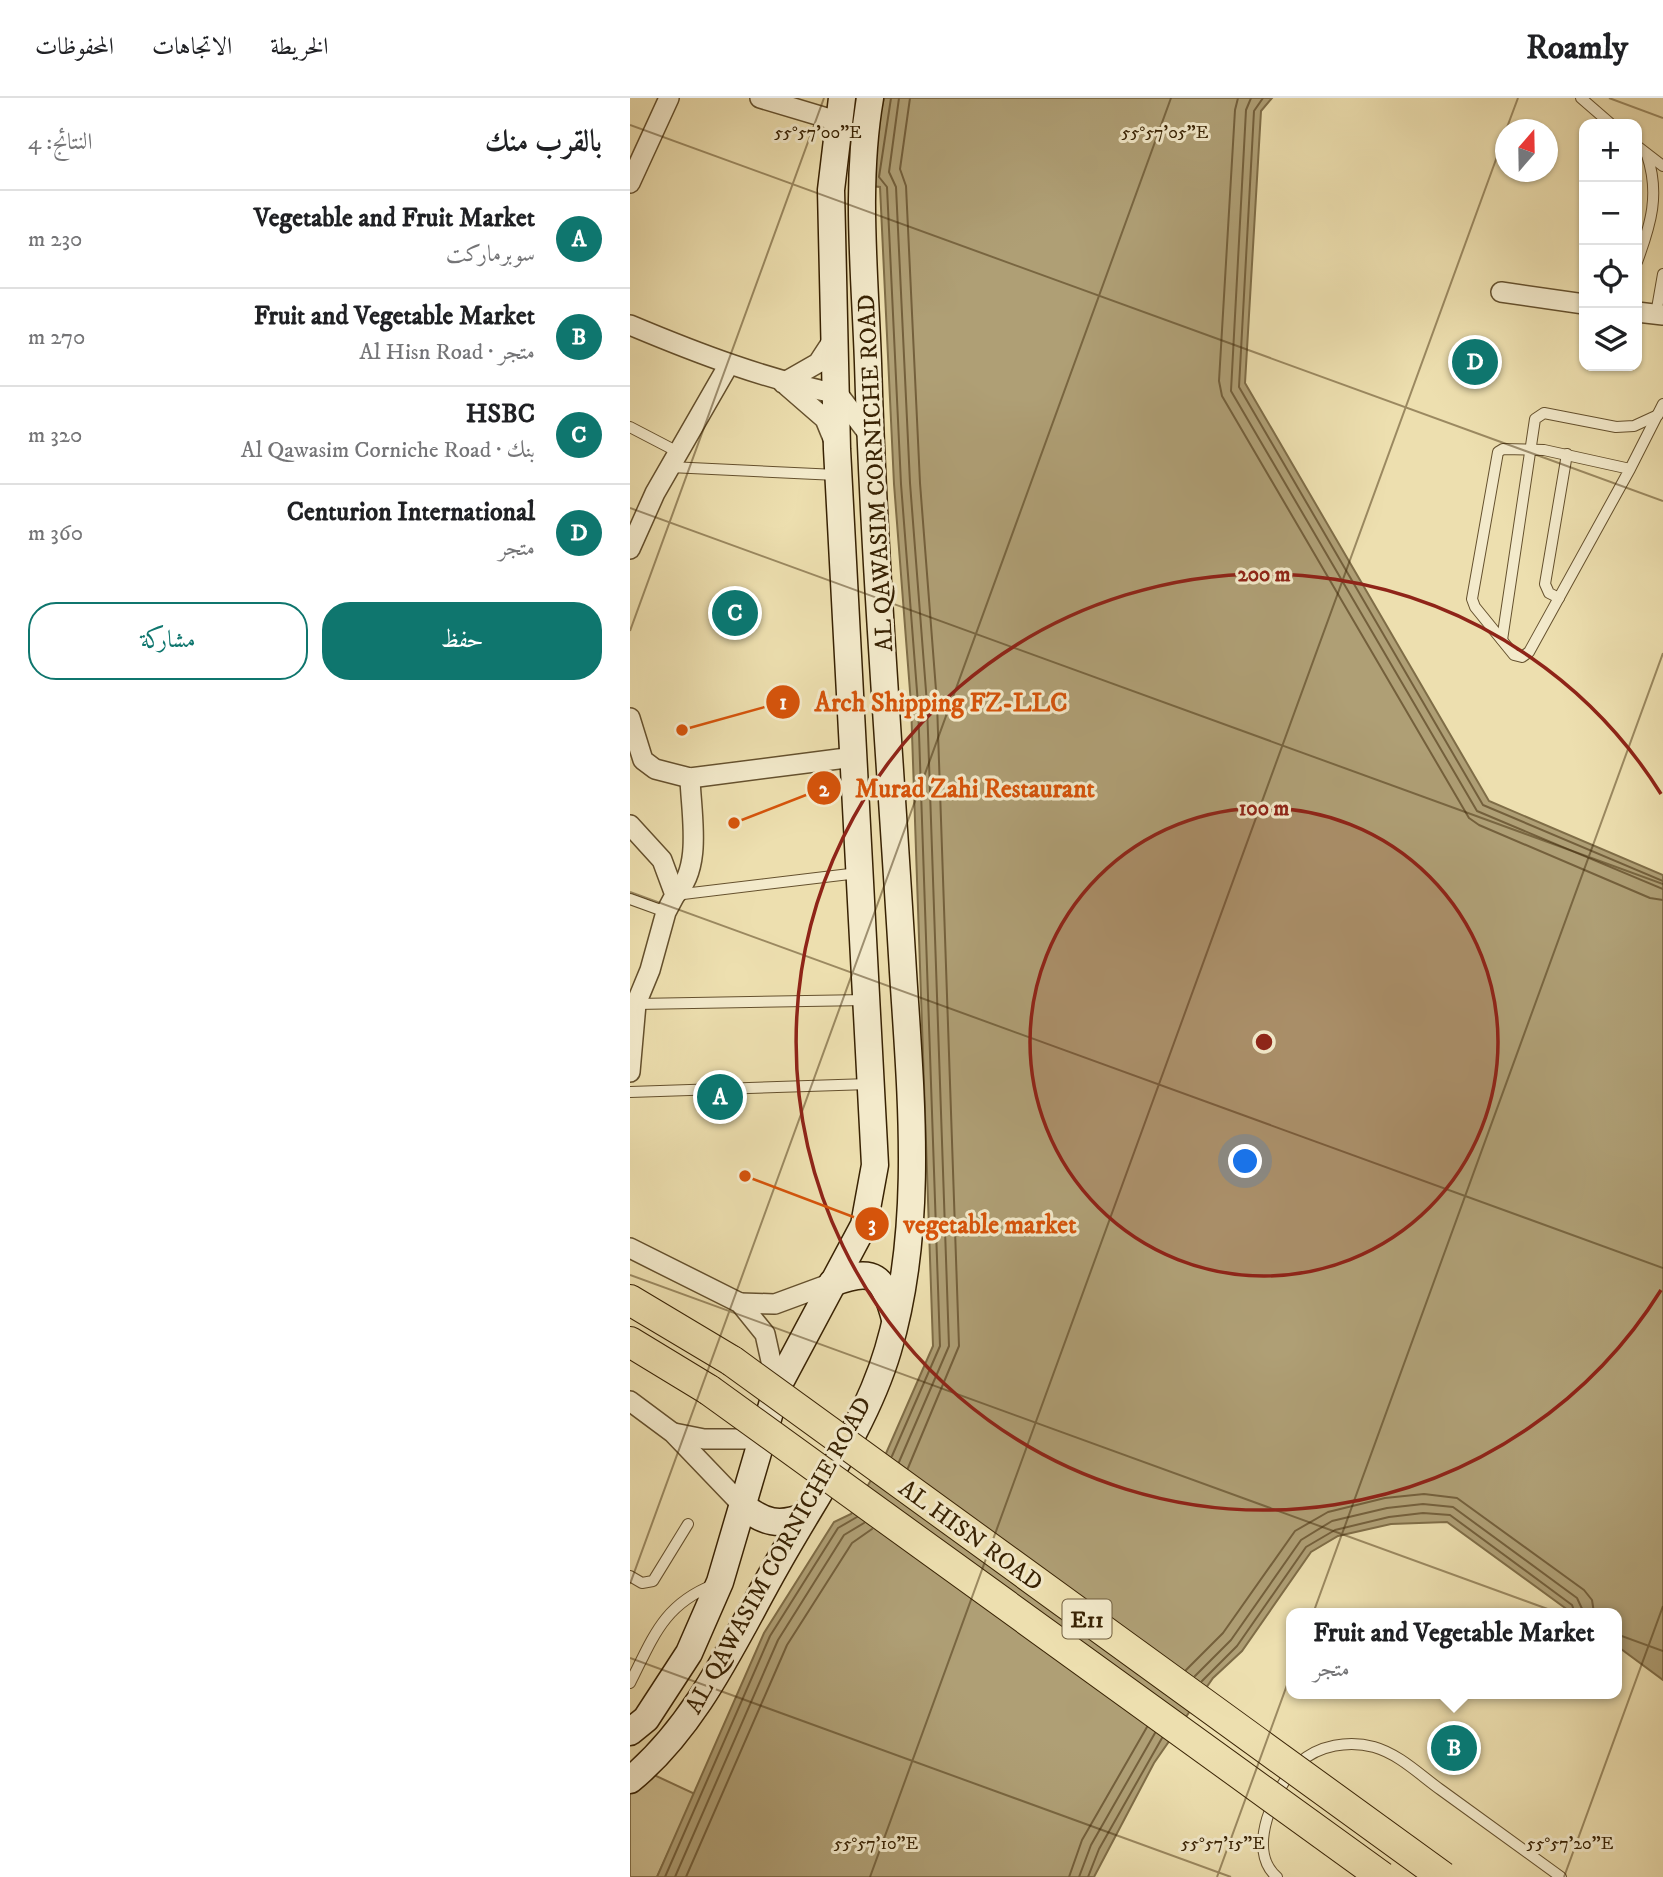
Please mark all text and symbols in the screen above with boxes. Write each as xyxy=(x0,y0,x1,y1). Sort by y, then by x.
text: Roamly xyxy=(1526,28,1628,69)
text: المحفوظات xyxy=(35,32,114,62)
text: الاتجاهات xyxy=(152,32,232,62)
text: الخريطة xyxy=(270,32,329,62)
north arrow xyxy=(1495,119,1558,182)
map controls xyxy=(1579,119,1642,371)
button: + xyxy=(1579,119,1642,182)
text: 55°57'00"E xyxy=(774,122,862,144)
text: 55°57'05"E xyxy=(1121,122,1209,144)
text: بالقرب منك xyxy=(485,124,602,161)
text: النتائج: 4 xyxy=(28,128,93,157)
button: − xyxy=(1579,182,1642,245)
text: Vegetable and Fruit Market xyxy=(254,202,535,235)
text: 230 m xyxy=(28,225,83,254)
text: A xyxy=(572,225,586,254)
text: سوبرماركت xyxy=(446,240,535,269)
button: locate xyxy=(1579,245,1642,308)
street label: AL QAWASIM CORNICHE ROAD xyxy=(852,293,900,653)
text: Fruit and Vegetable Market xyxy=(254,300,535,333)
button: layers xyxy=(1579,308,1642,371)
text: 270 m xyxy=(28,323,85,352)
text: B xyxy=(572,323,586,352)
pin: D xyxy=(1452,336,1498,388)
text: متجر · Al Hisn Road xyxy=(359,338,535,367)
text: HSBC xyxy=(466,398,535,431)
text: 320 m xyxy=(28,421,83,450)
text: C xyxy=(571,421,587,450)
text: بنك · Al Qawasim Corniche Road xyxy=(241,436,535,465)
text: Centurion International xyxy=(287,496,535,529)
text: 360 m xyxy=(28,519,83,548)
text: D xyxy=(570,519,588,548)
text: متجر xyxy=(499,534,535,563)
text: 200 m xyxy=(1237,562,1291,588)
pin: C xyxy=(712,587,758,639)
button: مشاركة xyxy=(28,602,308,680)
button: حفظ xyxy=(322,602,602,680)
callout: Arch Shipping FZ-LLC xyxy=(766,678,1082,725)
text: Arch Shipping FZ-LLC xyxy=(813,687,1068,720)
text: 1 xyxy=(779,690,787,716)
callout: Murad Zahi Restaurant xyxy=(806,765,1109,812)
text: Murad Zahi Restaurant xyxy=(855,773,1096,806)
text: 2 xyxy=(819,777,830,803)
text: 100 m xyxy=(1239,796,1289,822)
centre of rings xyxy=(1252,1030,1276,1054)
pin: A xyxy=(697,1071,743,1123)
your location xyxy=(1228,1144,1262,1178)
callout: vegetable market xyxy=(855,1200,1091,1247)
text: vegetable market xyxy=(903,1209,1077,1242)
text: 3 xyxy=(868,1212,876,1238)
street label: AL QAWASIM CORNICHE ROAD xyxy=(679,1392,879,1719)
street label: AL HISN ROAD xyxy=(892,1473,1048,1598)
road number: E11 xyxy=(1063,1600,1112,1638)
popup xyxy=(1286,1608,1622,1699)
text: Fruit and Vegetable Market xyxy=(1313,1617,1595,1650)
text: متجر xyxy=(1313,1655,1350,1684)
pin: B xyxy=(1431,1722,1477,1774)
text: 55°57'10"E xyxy=(834,1833,919,1855)
text: 55°57'15"E xyxy=(1181,1833,1265,1855)
text: 55°57'20"E xyxy=(1527,1833,1614,1855)

